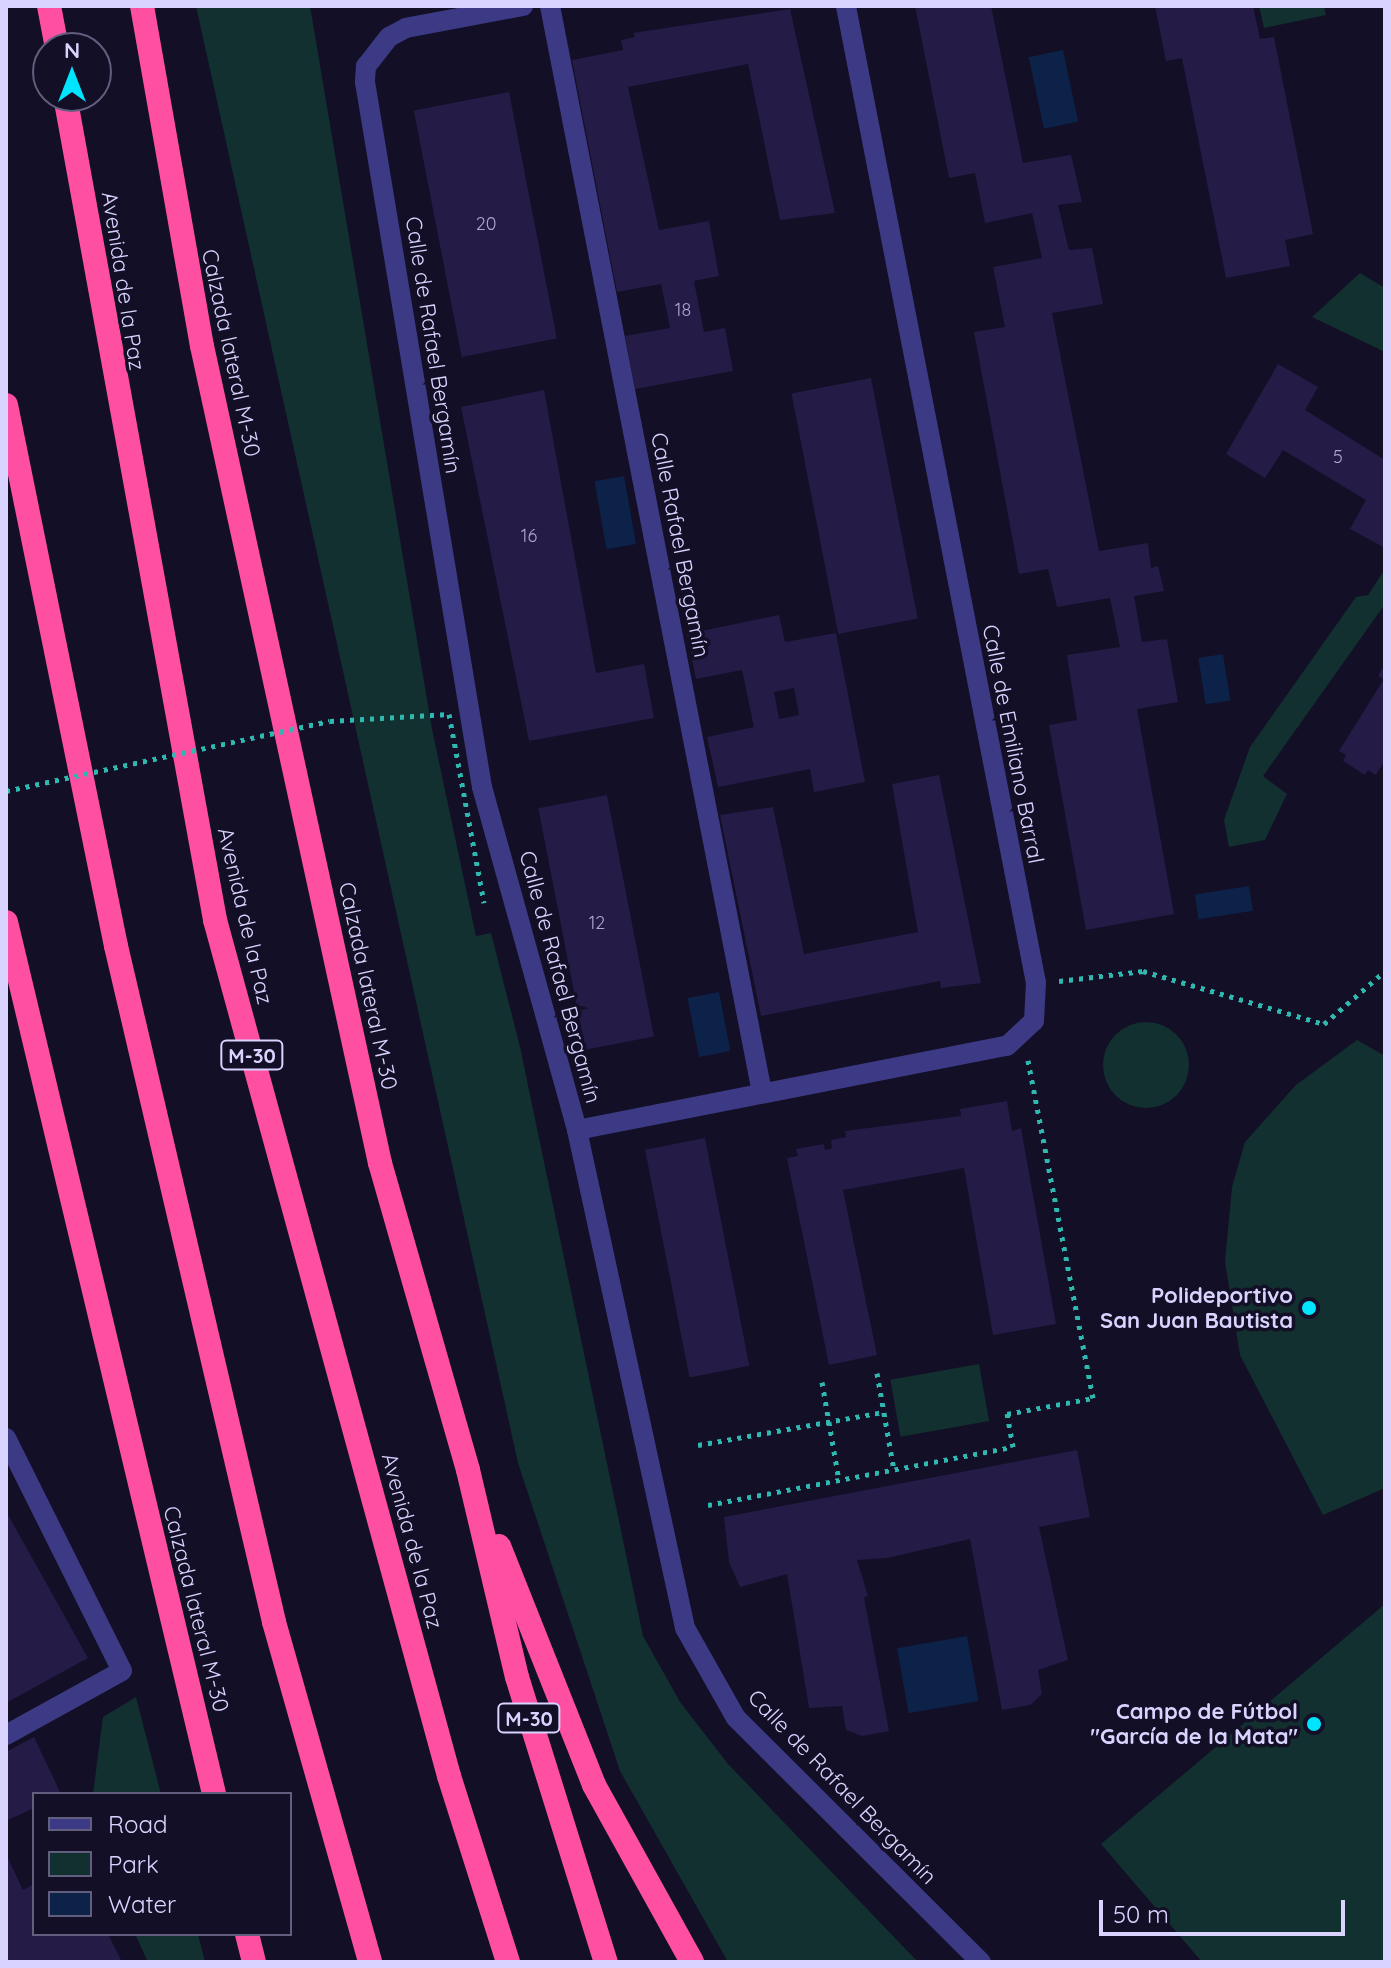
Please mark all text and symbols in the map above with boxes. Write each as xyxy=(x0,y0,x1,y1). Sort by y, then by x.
north arrow xyxy=(32,32,112,112)
text: N xyxy=(64,36,80,64)
street label: Avenida de la Paz xyxy=(96,190,150,372)
house number: 20 xyxy=(476,213,496,235)
street label: Calle de Rafael Bergamín xyxy=(400,215,466,475)
street label: Calzada lateral M-30 xyxy=(196,247,266,459)
house number: 18 xyxy=(675,299,691,321)
street label: Calle Rafael Bergamín xyxy=(645,430,715,660)
house number: 5 xyxy=(1333,446,1343,468)
house number: 16 xyxy=(521,525,537,547)
street label: Calle de Emiliano Barral xyxy=(977,622,1049,866)
street label: Avenida de la Paz xyxy=(212,825,278,1007)
street label: Calle de Rafael Bergamín xyxy=(514,848,606,1106)
street label: Calzada lateral M-30 xyxy=(333,880,403,1092)
house number: 12 xyxy=(589,912,605,934)
road number: M-30 xyxy=(220,1039,284,1071)
place label: Polideportivo San Juan Bautista xyxy=(1100,1282,1293,1334)
marker: Polideportivo San Juan Bautista xyxy=(1300,1299,1318,1317)
street label: Avenida de la Paz xyxy=(376,1450,448,1632)
street label: Calzada lateral M-30 xyxy=(158,1503,234,1715)
street label: Calle de Rafael Bergamín xyxy=(742,1684,942,1890)
place label: Campo de Fútbol "García de la Mata" xyxy=(1090,1698,1298,1750)
road number: M-30 xyxy=(497,1702,561,1734)
marker: Campo de Fútbol "García de la Mata" xyxy=(1305,1715,1323,1733)
legend xyxy=(32,1792,292,1936)
text: Road xyxy=(108,1809,168,1839)
text: Park xyxy=(108,1849,159,1879)
scale bar xyxy=(1103,1884,1349,1934)
text: Water xyxy=(108,1889,176,1919)
text: 50 m xyxy=(1113,1899,1169,1929)

